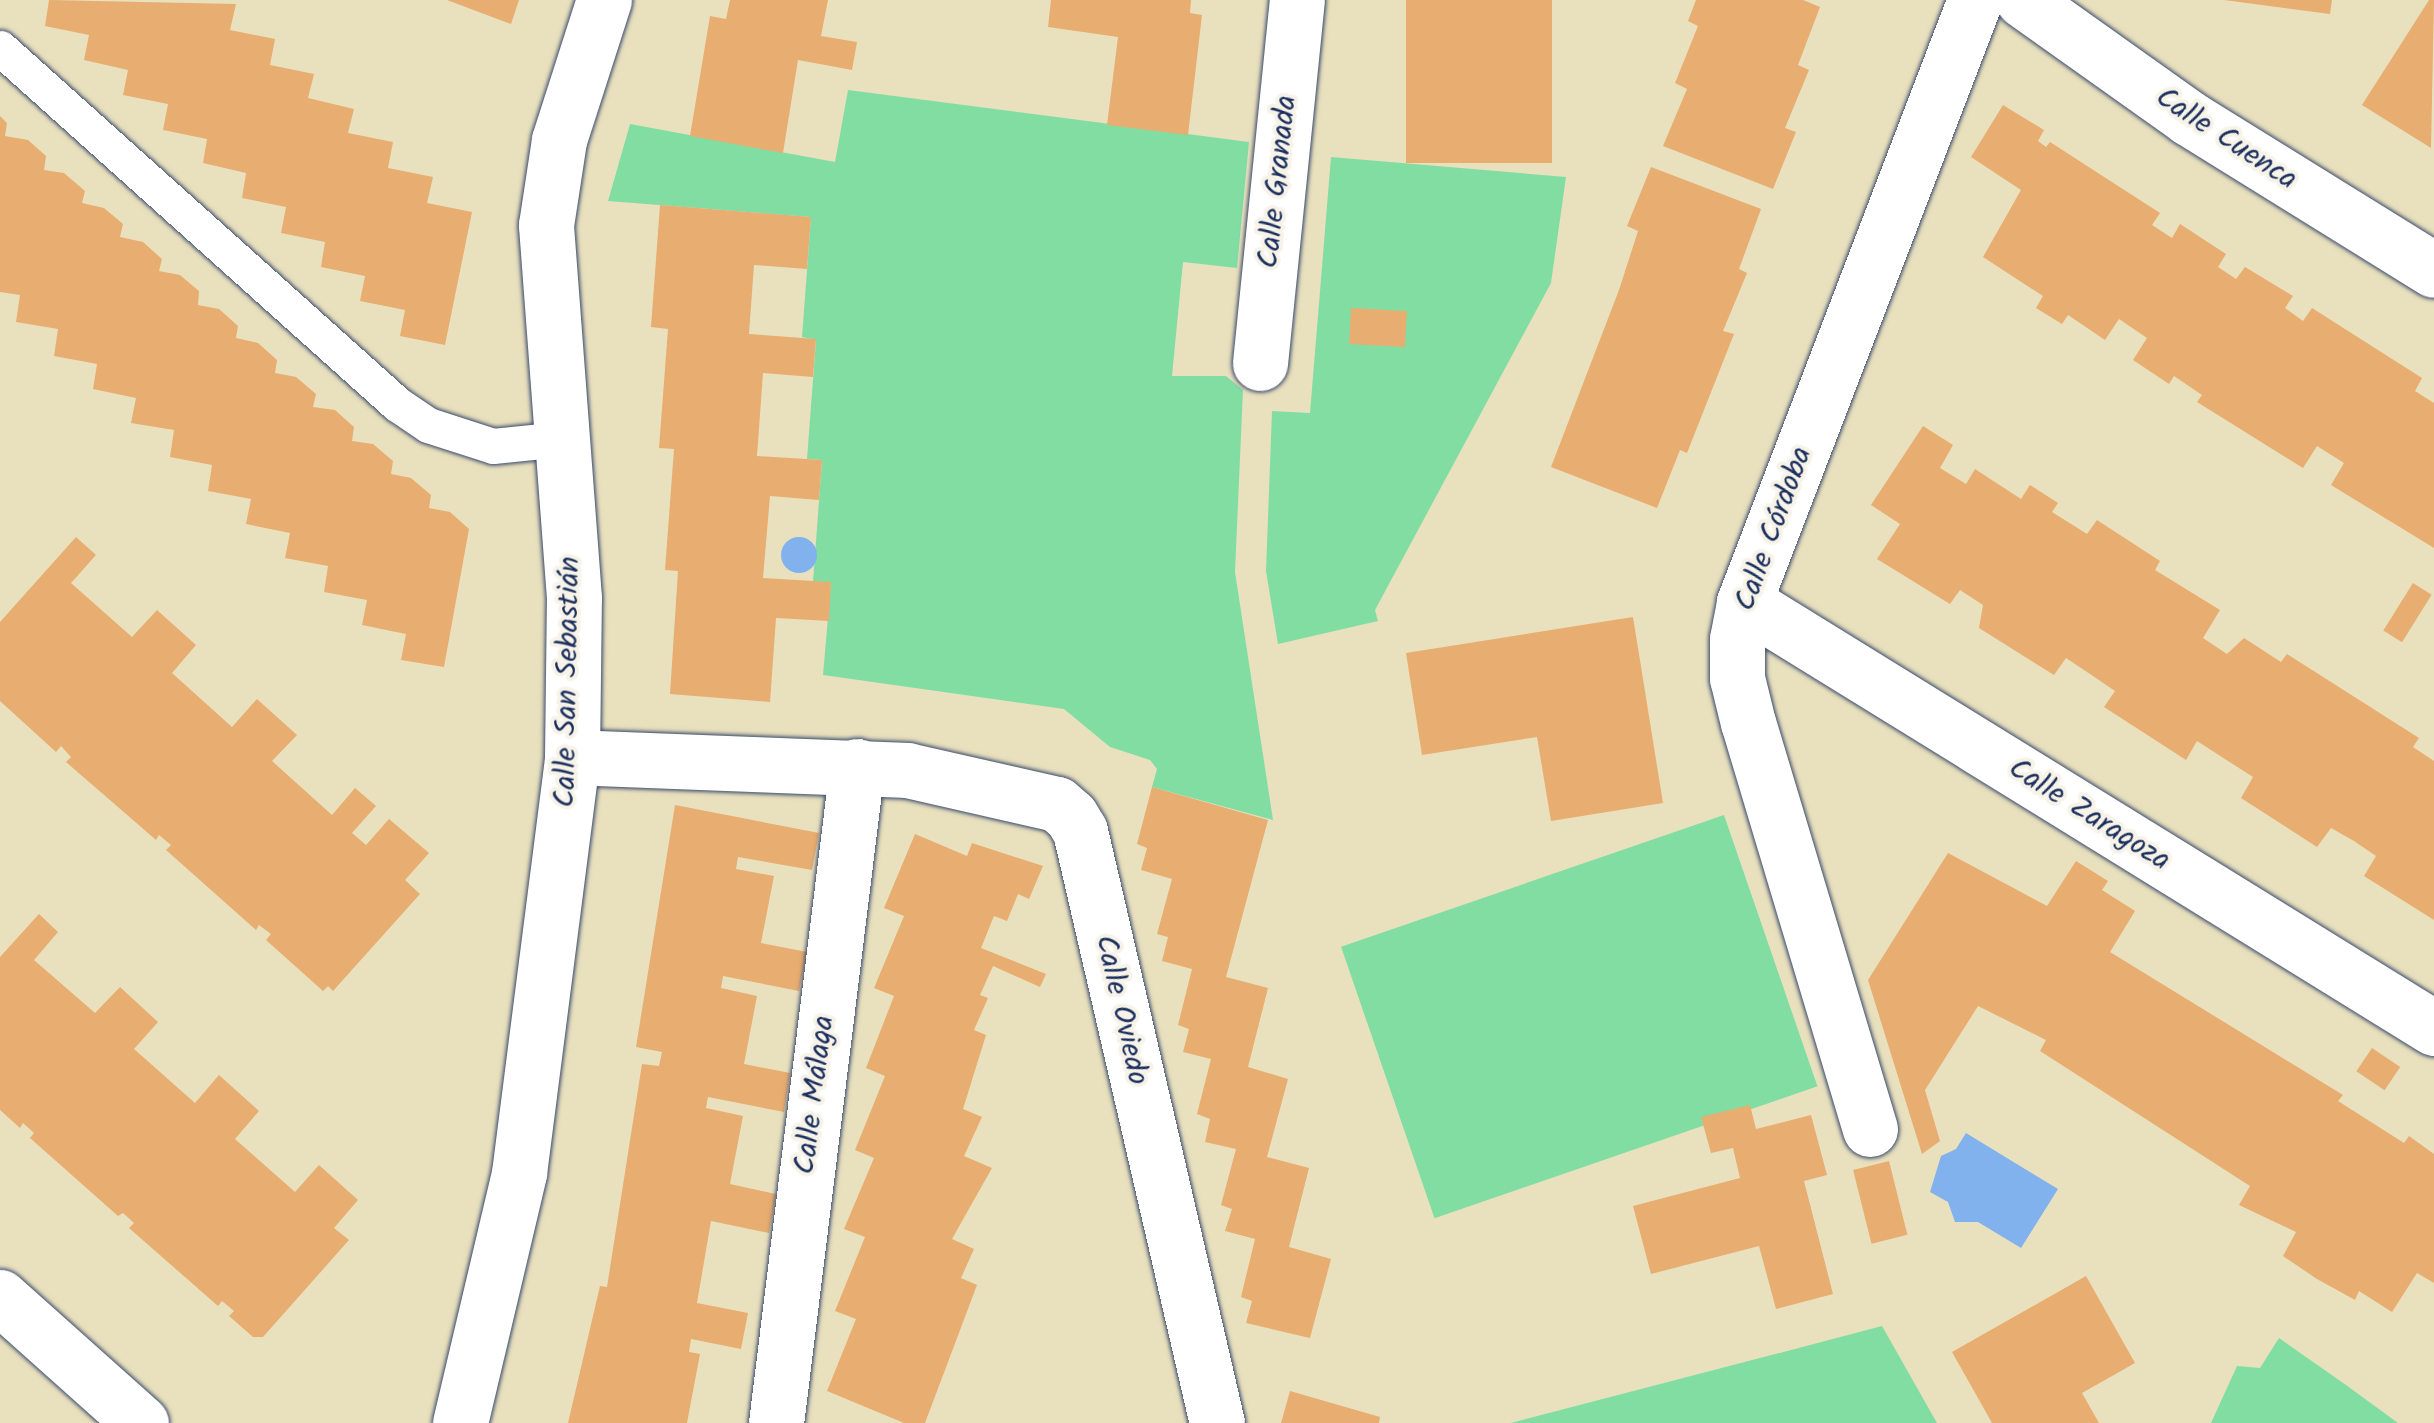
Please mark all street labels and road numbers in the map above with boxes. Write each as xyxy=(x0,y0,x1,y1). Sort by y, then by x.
street label: Calle Cuenca xyxy=(2148,80,2304,198)
street label: Calle Granada xyxy=(1251,94,1305,270)
street label: Calle Córdoba xyxy=(1728,442,1820,616)
street label: Calle San Sebastián xyxy=(548,556,588,808)
street label: Calle Zaragoza xyxy=(2001,751,2177,879)
street label: Calle Oviedo xyxy=(1086,932,1156,1088)
street label: Calle Málaga xyxy=(787,1013,843,1177)

